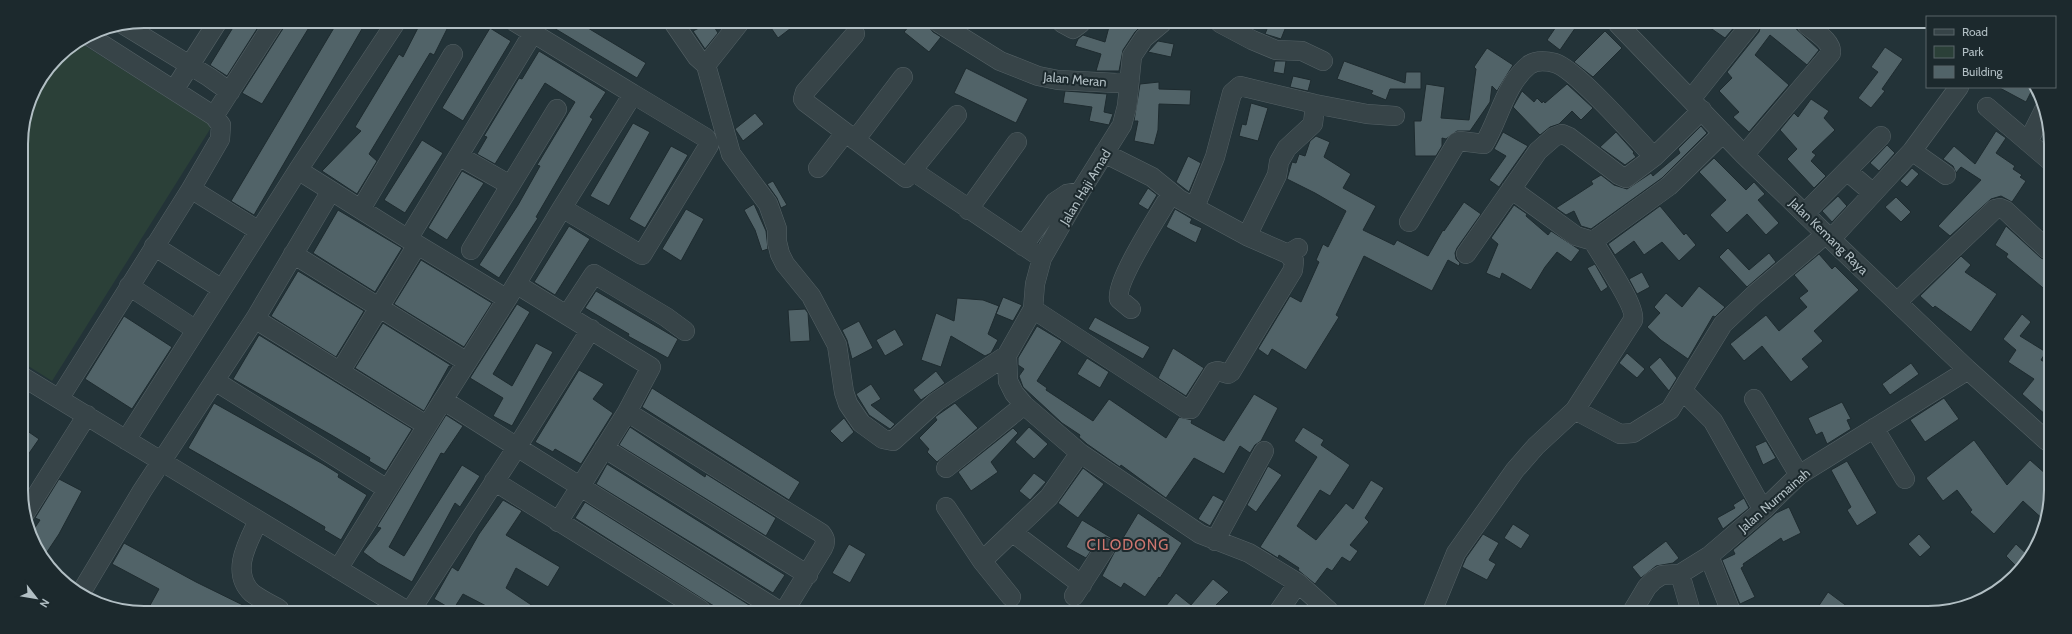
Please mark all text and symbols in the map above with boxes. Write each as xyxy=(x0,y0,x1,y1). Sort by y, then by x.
legend xyxy=(1926,16,2056,88)
text: Road xyxy=(1962,24,1988,39)
text: Park xyxy=(1962,44,1984,59)
text: Building xyxy=(1962,64,2004,79)
street label: Jalan Meran xyxy=(1042,68,1107,90)
street label: Jalan Haji Amad xyxy=(1056,146,1115,229)
street label: Jalan Kemang Raya xyxy=(1786,194,1872,278)
street label: Jalan Nurmainah xyxy=(1734,465,1813,536)
district label: CILODONG xyxy=(1087,536,1169,554)
north arrow xyxy=(16,578,56,618)
text: N xyxy=(37,596,53,610)

